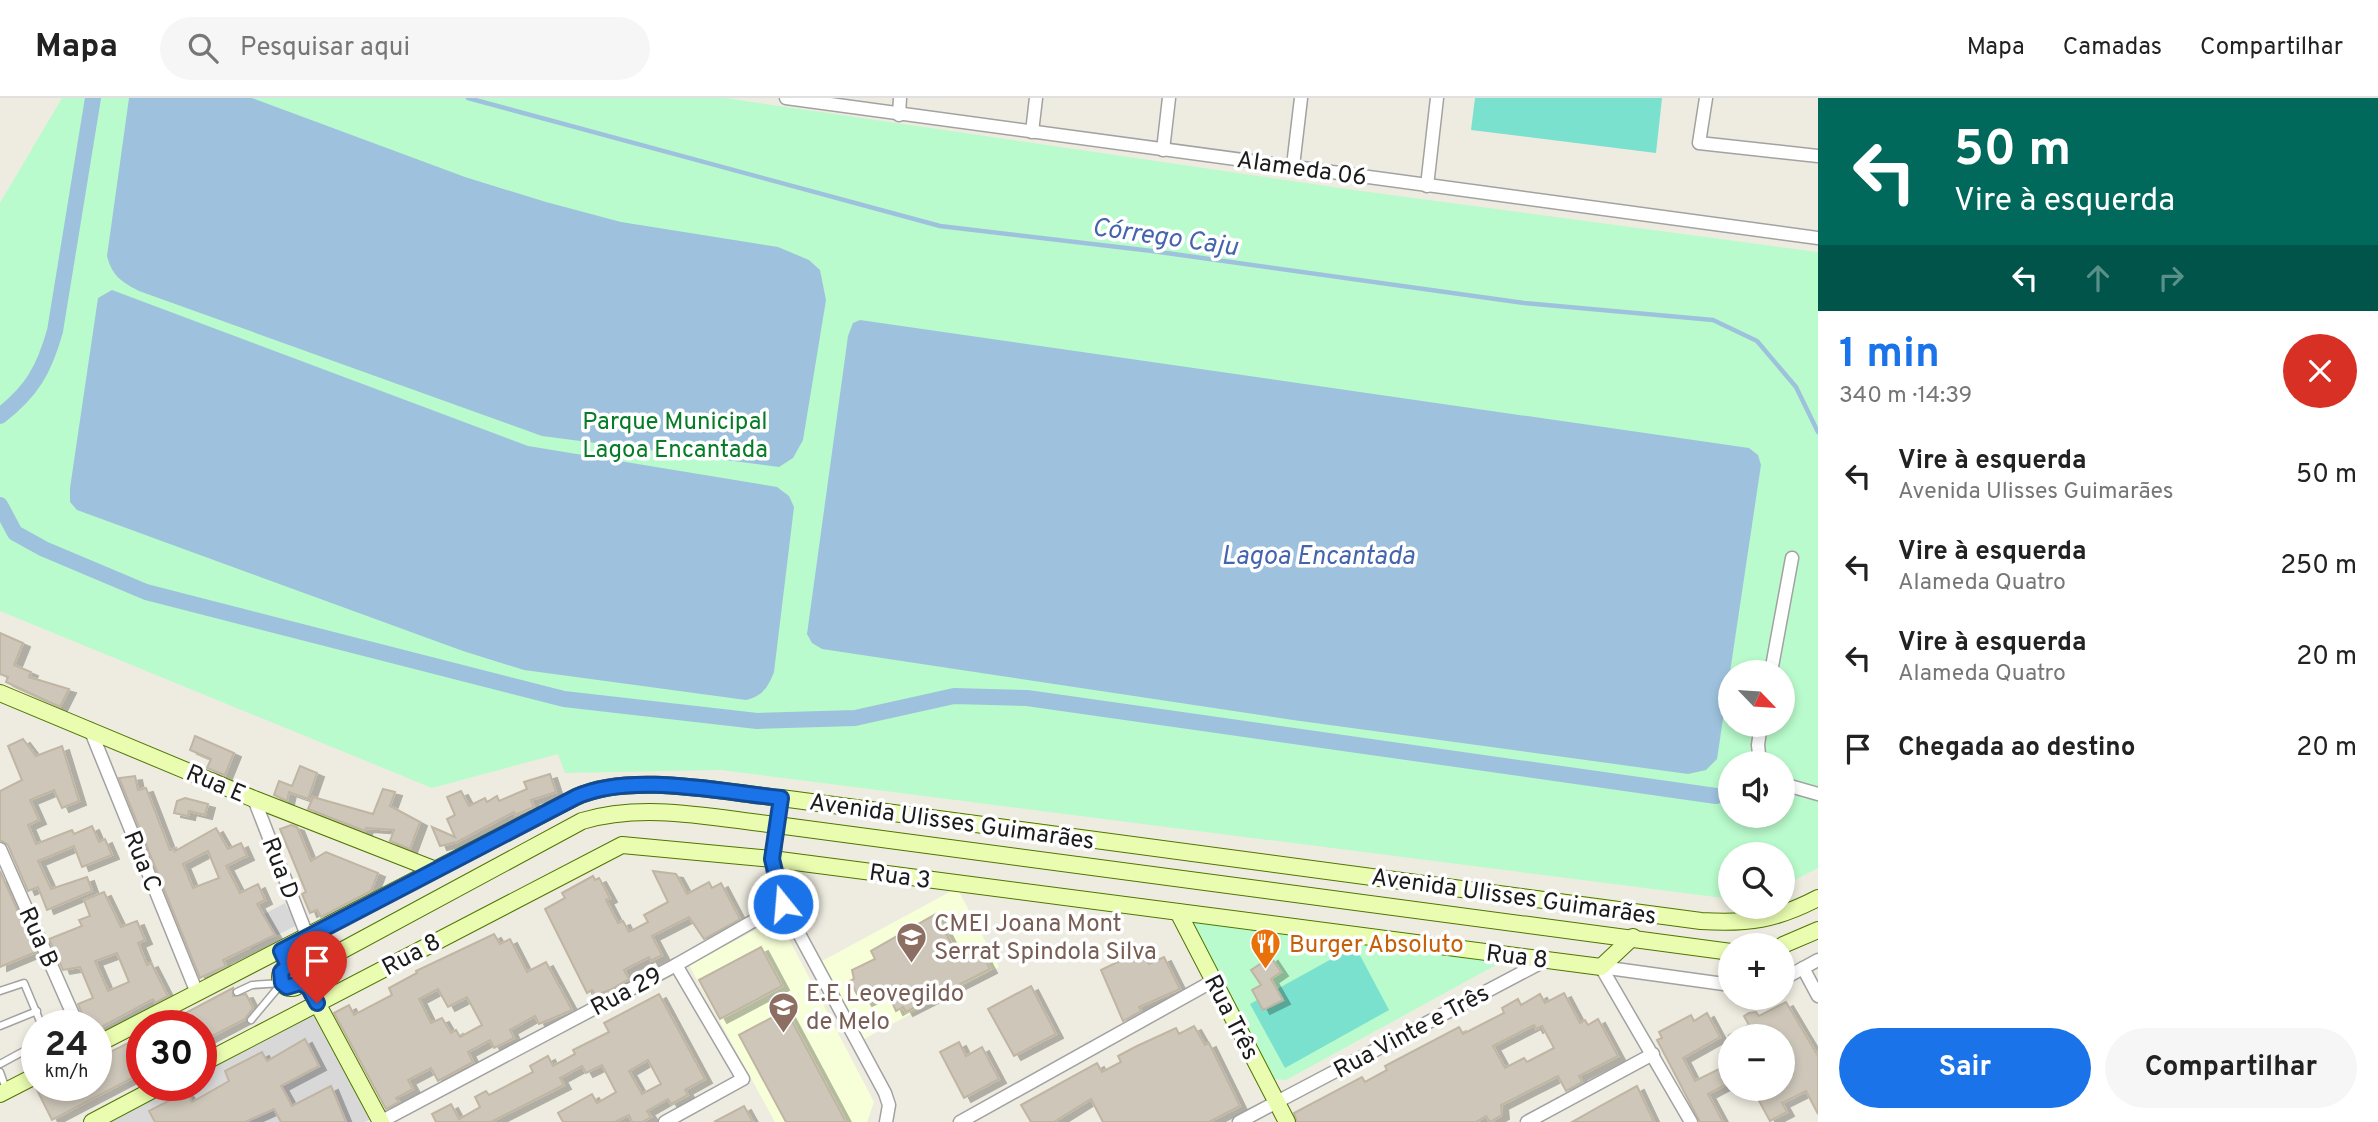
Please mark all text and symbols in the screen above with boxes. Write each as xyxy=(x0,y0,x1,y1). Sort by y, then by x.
search box xyxy=(160,17,650,80)
text: Mapa xyxy=(35,27,118,69)
icon: search xyxy=(184,29,222,67)
text: Pesquisar aqui xyxy=(240,32,410,65)
text: Mapa xyxy=(1967,33,2025,63)
text: Camadas xyxy=(2063,33,2162,63)
text: Compartilhar xyxy=(2200,33,2343,63)
text: 50 m xyxy=(1954,121,2071,183)
icon: left xyxy=(1839,126,1930,217)
street label: Alameda 06 xyxy=(1235,146,1369,194)
text: Vire à esquerda xyxy=(1954,182,2175,222)
water label: Córrego Caju xyxy=(1090,212,1241,265)
icon: left xyxy=(2006,259,2044,297)
icon: ahead xyxy=(2079,259,2117,297)
icon: right xyxy=(2152,259,2190,297)
text: 1 min xyxy=(1839,329,1940,382)
button: close xyxy=(2283,334,2357,408)
text: 340 m · 14:39 xyxy=(1839,382,1972,411)
park label: Parque Municipal Lagoa Encantada xyxy=(582,408,768,466)
text: Vire à esquerda xyxy=(1898,445,2086,478)
icon: left xyxy=(1839,457,1877,495)
text: 50 m xyxy=(2296,459,2357,492)
text: Avenida Ulisses Guimarães xyxy=(1898,478,2173,507)
text: Vire à esquerda xyxy=(1898,536,2086,569)
water label: Lagoa Encantada xyxy=(1221,541,1415,574)
icon: left xyxy=(1839,548,1877,586)
text: 250 m xyxy=(2280,550,2357,583)
text: Alameda Quatro xyxy=(1898,569,2066,598)
text: Vire à esquerda xyxy=(1898,627,2086,660)
icon: left xyxy=(1839,639,1877,677)
text: 20 m xyxy=(2296,641,2357,674)
north arrow xyxy=(1718,660,1796,737)
map controls xyxy=(1718,660,1795,1101)
text: Alameda Quatro xyxy=(1898,660,2066,689)
icon: arrive xyxy=(1839,730,1877,768)
text: Chegada ao destino xyxy=(1898,732,2135,765)
text: 20 m xyxy=(2296,732,2357,765)
button: sound xyxy=(1718,751,1795,828)
street label: Rua E xyxy=(181,759,250,811)
street label: Avenida Ulisses Guimarães xyxy=(807,788,1096,858)
street label: Rua C xyxy=(115,827,167,897)
street label: Rua D xyxy=(254,834,305,904)
button: search xyxy=(1718,842,1795,919)
street label: Rua 3 xyxy=(867,859,933,897)
street label: Avenida Ulisses Guimarães xyxy=(1369,863,1658,933)
position arrow xyxy=(746,867,820,941)
street label: Rua B xyxy=(11,903,64,973)
place label: CMEI Joana Mont Serrat Spindola Silva xyxy=(934,910,1157,968)
school or university icon: CMEI Joana Mont Serrat Spindola Silva xyxy=(894,920,928,964)
restaurant icon: Burger Absoluto xyxy=(1249,927,1283,971)
street label: Rua 8 xyxy=(377,928,446,984)
pin xyxy=(287,931,347,1003)
place label: Burger Absoluto xyxy=(1289,931,1464,961)
button: + xyxy=(1718,933,1795,1010)
street label: Rua 8 xyxy=(1484,939,1549,977)
icon: arrive xyxy=(298,942,336,980)
street label: Rua 29 xyxy=(586,962,668,1024)
street label: Rua Três xyxy=(1196,970,1264,1066)
street label: Rua Vinte e Três xyxy=(1329,979,1495,1086)
place label: E.E Leovegildo de Melo xyxy=(806,980,964,1038)
school or university icon: E.E Leovegildo de Melo xyxy=(766,990,800,1034)
speed limit sign: 30 xyxy=(126,1010,217,1101)
text: 24 xyxy=(45,1024,88,1068)
button: − xyxy=(1718,1024,1795,1101)
button: Sair xyxy=(1839,1028,2091,1108)
button: Compartilhar xyxy=(2105,1028,2357,1108)
text: km/h xyxy=(45,1061,88,1084)

